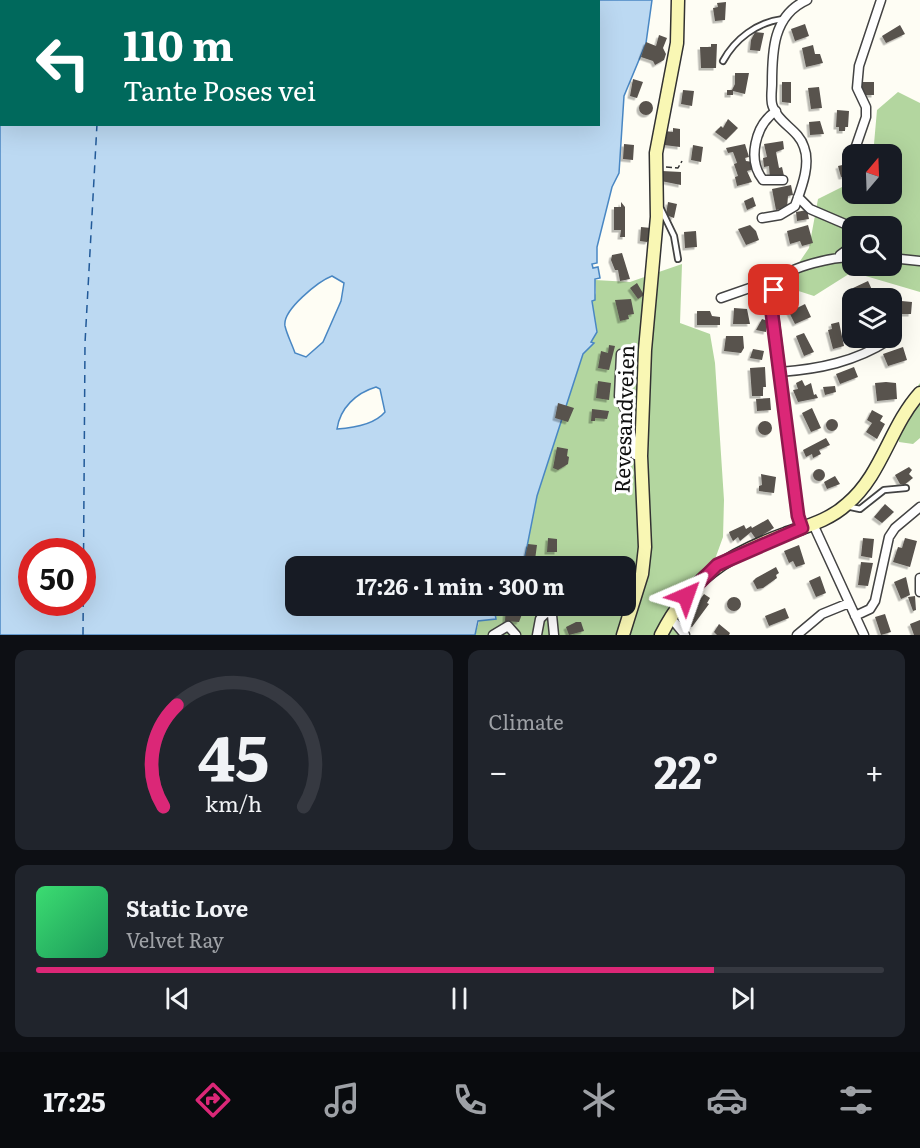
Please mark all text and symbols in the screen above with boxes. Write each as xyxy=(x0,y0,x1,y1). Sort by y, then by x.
text: 110 m xyxy=(123,12,234,74)
icon: left xyxy=(24,24,102,102)
text: Tante Poses vei xyxy=(123,69,316,109)
north arrow xyxy=(842,144,902,204)
map controls xyxy=(842,144,902,348)
button: search xyxy=(842,216,902,276)
pin xyxy=(748,264,799,315)
icon: arrive xyxy=(757,273,790,306)
button: layers xyxy=(842,288,902,348)
street label: Revesandveien xyxy=(604,344,641,494)
speed limit sign: 50 xyxy=(18,538,96,616)
position arrow xyxy=(654,564,718,628)
text: 17:26 · 1 min · 300 m xyxy=(356,569,565,602)
text: Climate xyxy=(489,706,564,736)
text: 45 xyxy=(198,708,270,800)
text: 22° xyxy=(654,736,719,803)
text: − xyxy=(489,745,508,794)
text: + xyxy=(865,745,884,794)
text: km/h xyxy=(205,787,262,819)
text: Static Love xyxy=(126,891,248,924)
text: Velvet Ray xyxy=(126,924,224,954)
icon: previous xyxy=(161,982,194,1015)
icon: pause xyxy=(443,982,476,1015)
icon: next xyxy=(726,982,759,1015)
icon: directions xyxy=(192,1079,234,1121)
icon: music xyxy=(321,1079,363,1121)
icon: phone xyxy=(449,1079,491,1121)
icon: climate xyxy=(578,1079,620,1121)
icon: car xyxy=(706,1079,748,1121)
icon: filters xyxy=(835,1079,877,1121)
text: 17:25 xyxy=(43,1080,106,1120)

